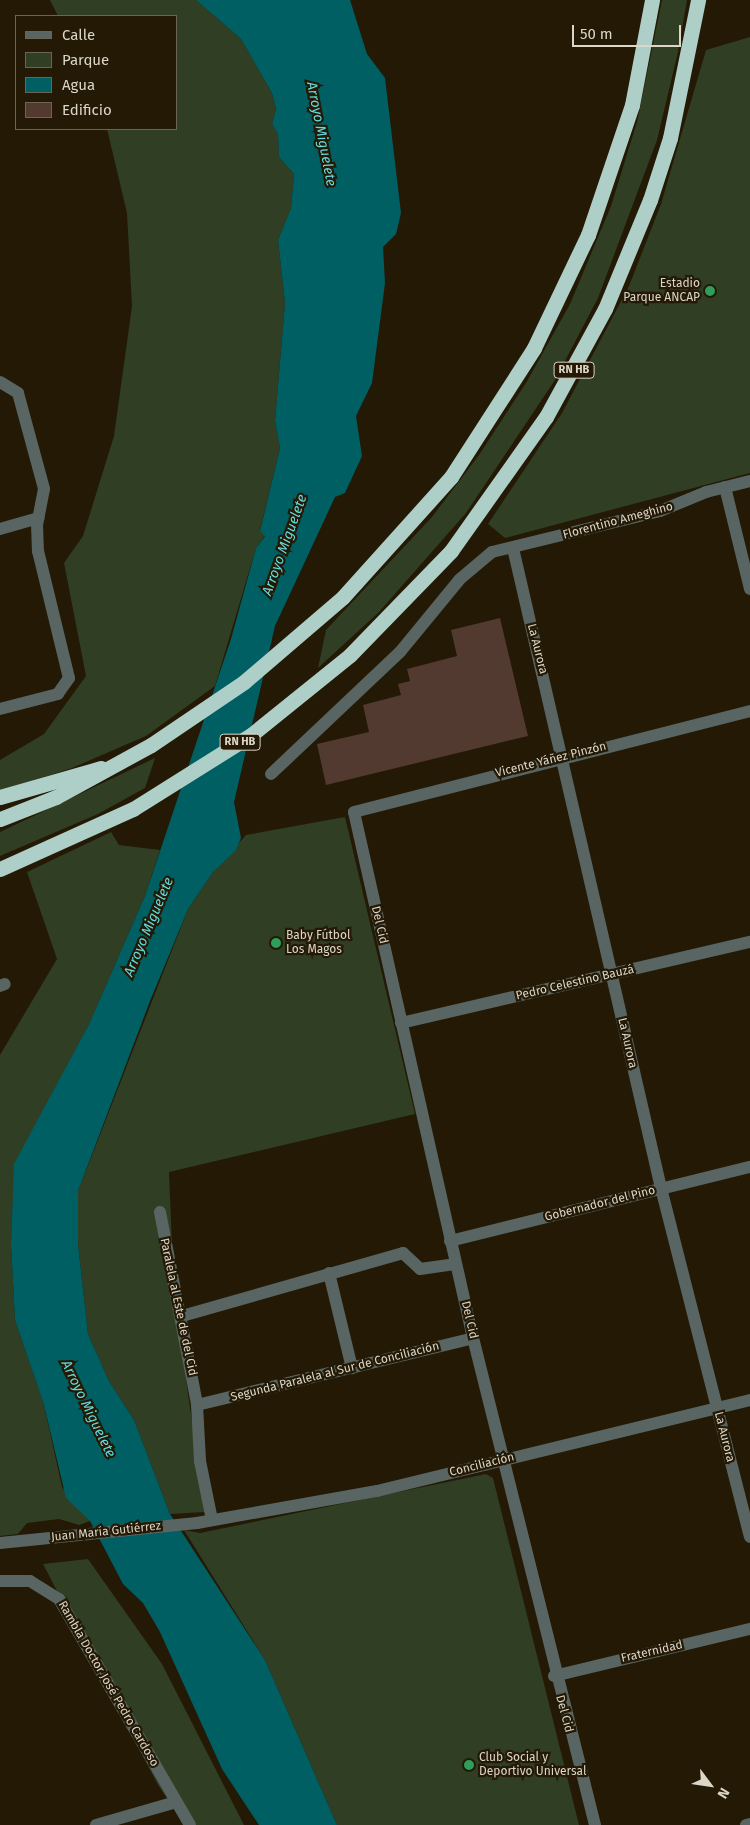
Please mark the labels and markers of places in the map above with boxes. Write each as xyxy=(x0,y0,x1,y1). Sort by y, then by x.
place label: Estadio Parque ANCAP xyxy=(623,277,700,305)
marker: Estadio Parque ANCAP xyxy=(704,285,716,297)
place label: Baby Fútbol Los Magos xyxy=(286,929,350,957)
marker: Baby Fútbol Los Magos xyxy=(270,937,282,949)
place label: Club Social y Deportivo Universal xyxy=(479,1751,586,1779)
marker: Club Social y Deportivo Universal xyxy=(463,1759,475,1771)

